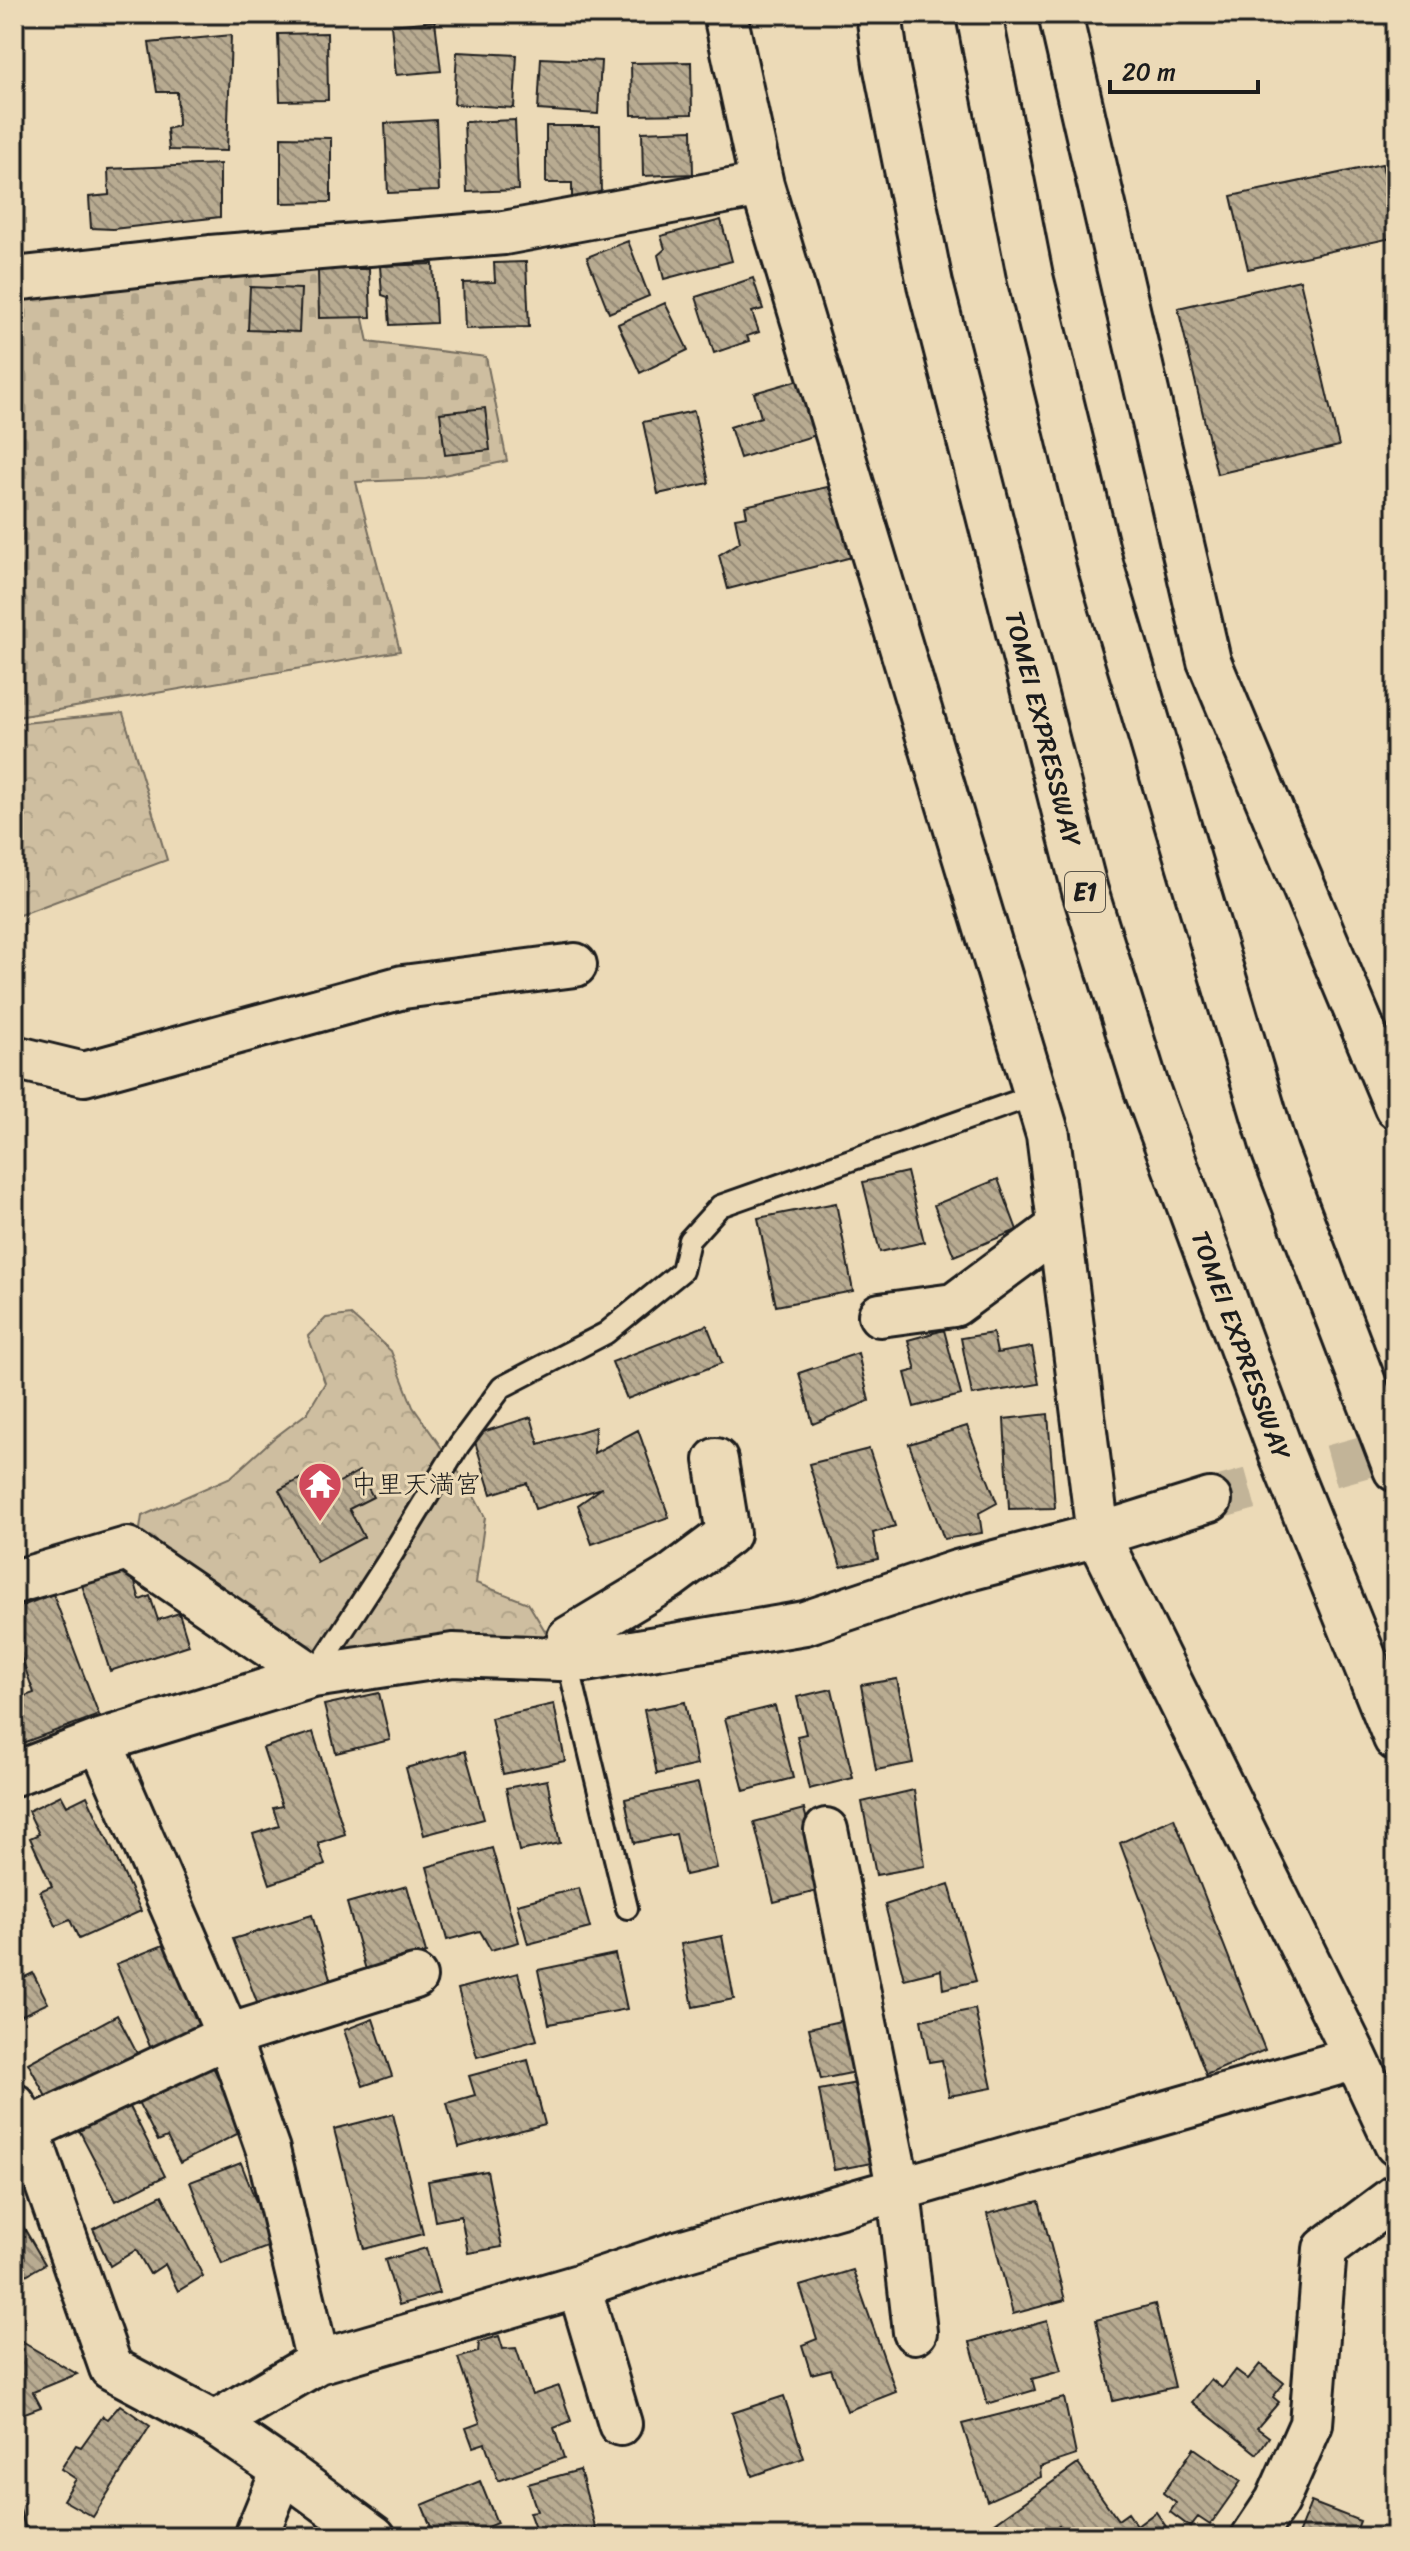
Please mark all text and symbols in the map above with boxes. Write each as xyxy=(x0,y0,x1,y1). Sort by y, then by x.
scale bar xyxy=(1110,44,1258,94)
text: 20 m xyxy=(1122,51,1176,93)
street label: TOMEI EXPRESSWAY xyxy=(991,606,1096,853)
road number: E1 xyxy=(1065,872,1105,912)
street label: TOMEI EXPRESSWAY xyxy=(1178,1224,1305,1468)
temple icon: 中里天満宮 xyxy=(296,1460,344,1523)
place label: 中里天満宮 xyxy=(351,1461,481,1507)

